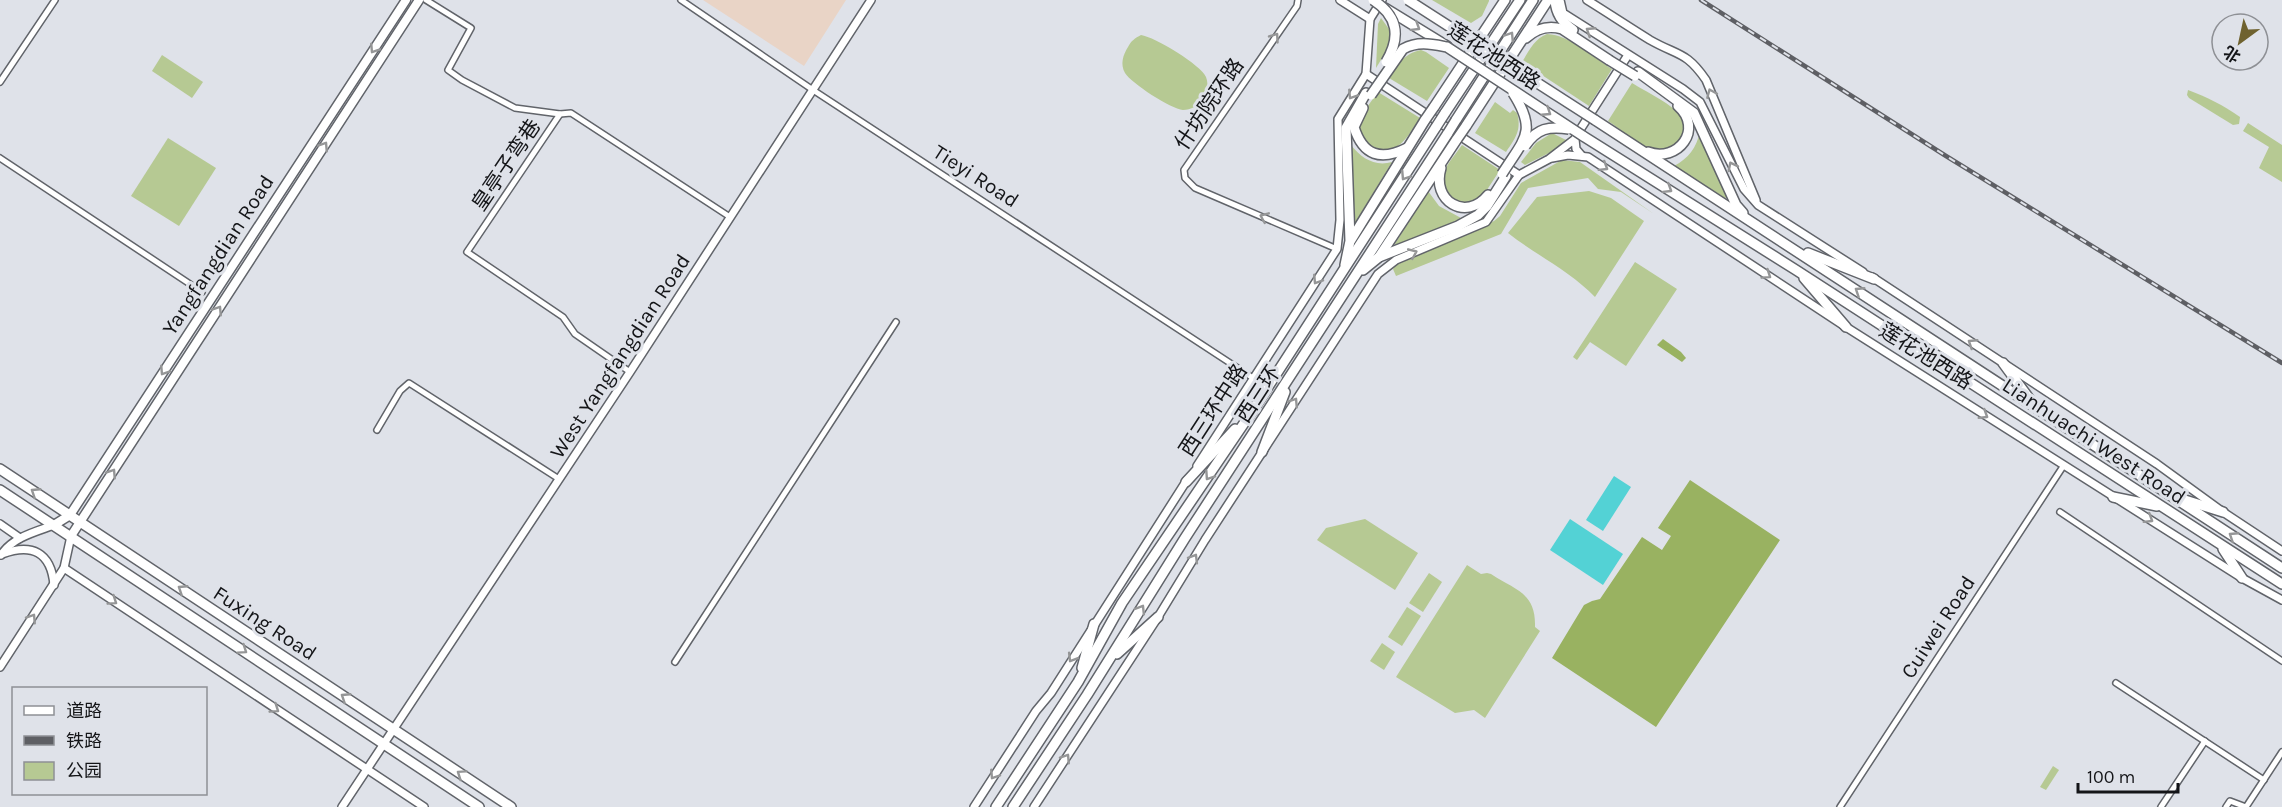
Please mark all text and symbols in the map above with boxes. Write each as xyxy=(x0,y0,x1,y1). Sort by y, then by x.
north arrow xyxy=(2210,12,2270,72)
street label: 莲花池西路 xyxy=(1443,17,1545,95)
one-way arrow xyxy=(1410,20,1420,32)
one-way arrow xyxy=(1586,26,1596,38)
one-way arrow xyxy=(1503,31,1514,42)
one-way arrow xyxy=(1268,33,1279,44)
text: 北 xyxy=(2220,42,2244,66)
one-way arrow xyxy=(369,43,381,53)
street label: 什坊院环路 xyxy=(1170,54,1248,154)
one-way arrow xyxy=(1348,89,1360,99)
one-way arrow xyxy=(1706,89,1718,100)
one-way arrow xyxy=(1540,104,1551,115)
street label: 皇亭子弯巷 xyxy=(467,115,545,215)
street label: Tieyi Road xyxy=(929,140,1023,212)
one-way arrow xyxy=(317,142,329,152)
one-way arrow xyxy=(1598,160,1608,172)
one-way arrow xyxy=(1728,162,1739,173)
one-way arrow xyxy=(1400,170,1412,180)
street label: Yangfangdian Road xyxy=(157,171,279,339)
one-way arrow xyxy=(1662,182,1672,194)
one-way arrow xyxy=(1259,213,1270,225)
one-way arrow xyxy=(1407,248,1418,260)
street label: West Yangfangdian Road xyxy=(545,249,695,463)
one-way arrow xyxy=(1760,268,1771,279)
one-way arrow xyxy=(1313,273,1324,284)
one-way arrow xyxy=(1855,287,1866,298)
one-way arrow xyxy=(211,305,222,316)
street label: 莲花池西路 xyxy=(1875,318,1977,394)
one-way arrow xyxy=(1968,338,1978,350)
street label: 西三环中路 xyxy=(1174,359,1252,461)
street label: 西三环 xyxy=(1231,361,1285,427)
one-way arrow xyxy=(160,364,171,375)
street label: Lianhuachi West Road xyxy=(1998,373,2190,509)
one-way arrow xyxy=(1287,398,1298,409)
one-way arrow xyxy=(1978,407,1988,419)
one-way arrow xyxy=(105,469,116,480)
one-way arrow xyxy=(1204,470,1216,480)
one-way arrow xyxy=(31,488,42,499)
one-way arrow xyxy=(2143,512,2153,524)
one-way arrow xyxy=(2229,532,2240,543)
one-way arrow xyxy=(1186,554,1198,564)
street label: Cuiwei Road xyxy=(1896,571,1980,683)
street label: Fuxing Road xyxy=(209,581,321,665)
one-way arrow xyxy=(178,585,188,597)
one-way arrow xyxy=(106,594,117,605)
one-way arrow xyxy=(1133,605,1144,616)
one-way arrow xyxy=(25,614,36,625)
one-way arrow xyxy=(236,642,247,653)
one-way arrow xyxy=(1068,652,1080,662)
legend xyxy=(12,687,207,795)
one-way arrow xyxy=(340,693,351,704)
text: 道路 xyxy=(66,700,102,722)
one-way arrow xyxy=(269,702,280,713)
text: 铁路 xyxy=(66,730,102,752)
one-way arrow xyxy=(1059,754,1070,765)
scale bar xyxy=(2078,756,2178,794)
text: 公园 xyxy=(66,760,102,782)
text: 100 m xyxy=(2087,766,2135,788)
one-way arrow xyxy=(991,769,1002,780)
one-way arrow xyxy=(457,770,468,781)

